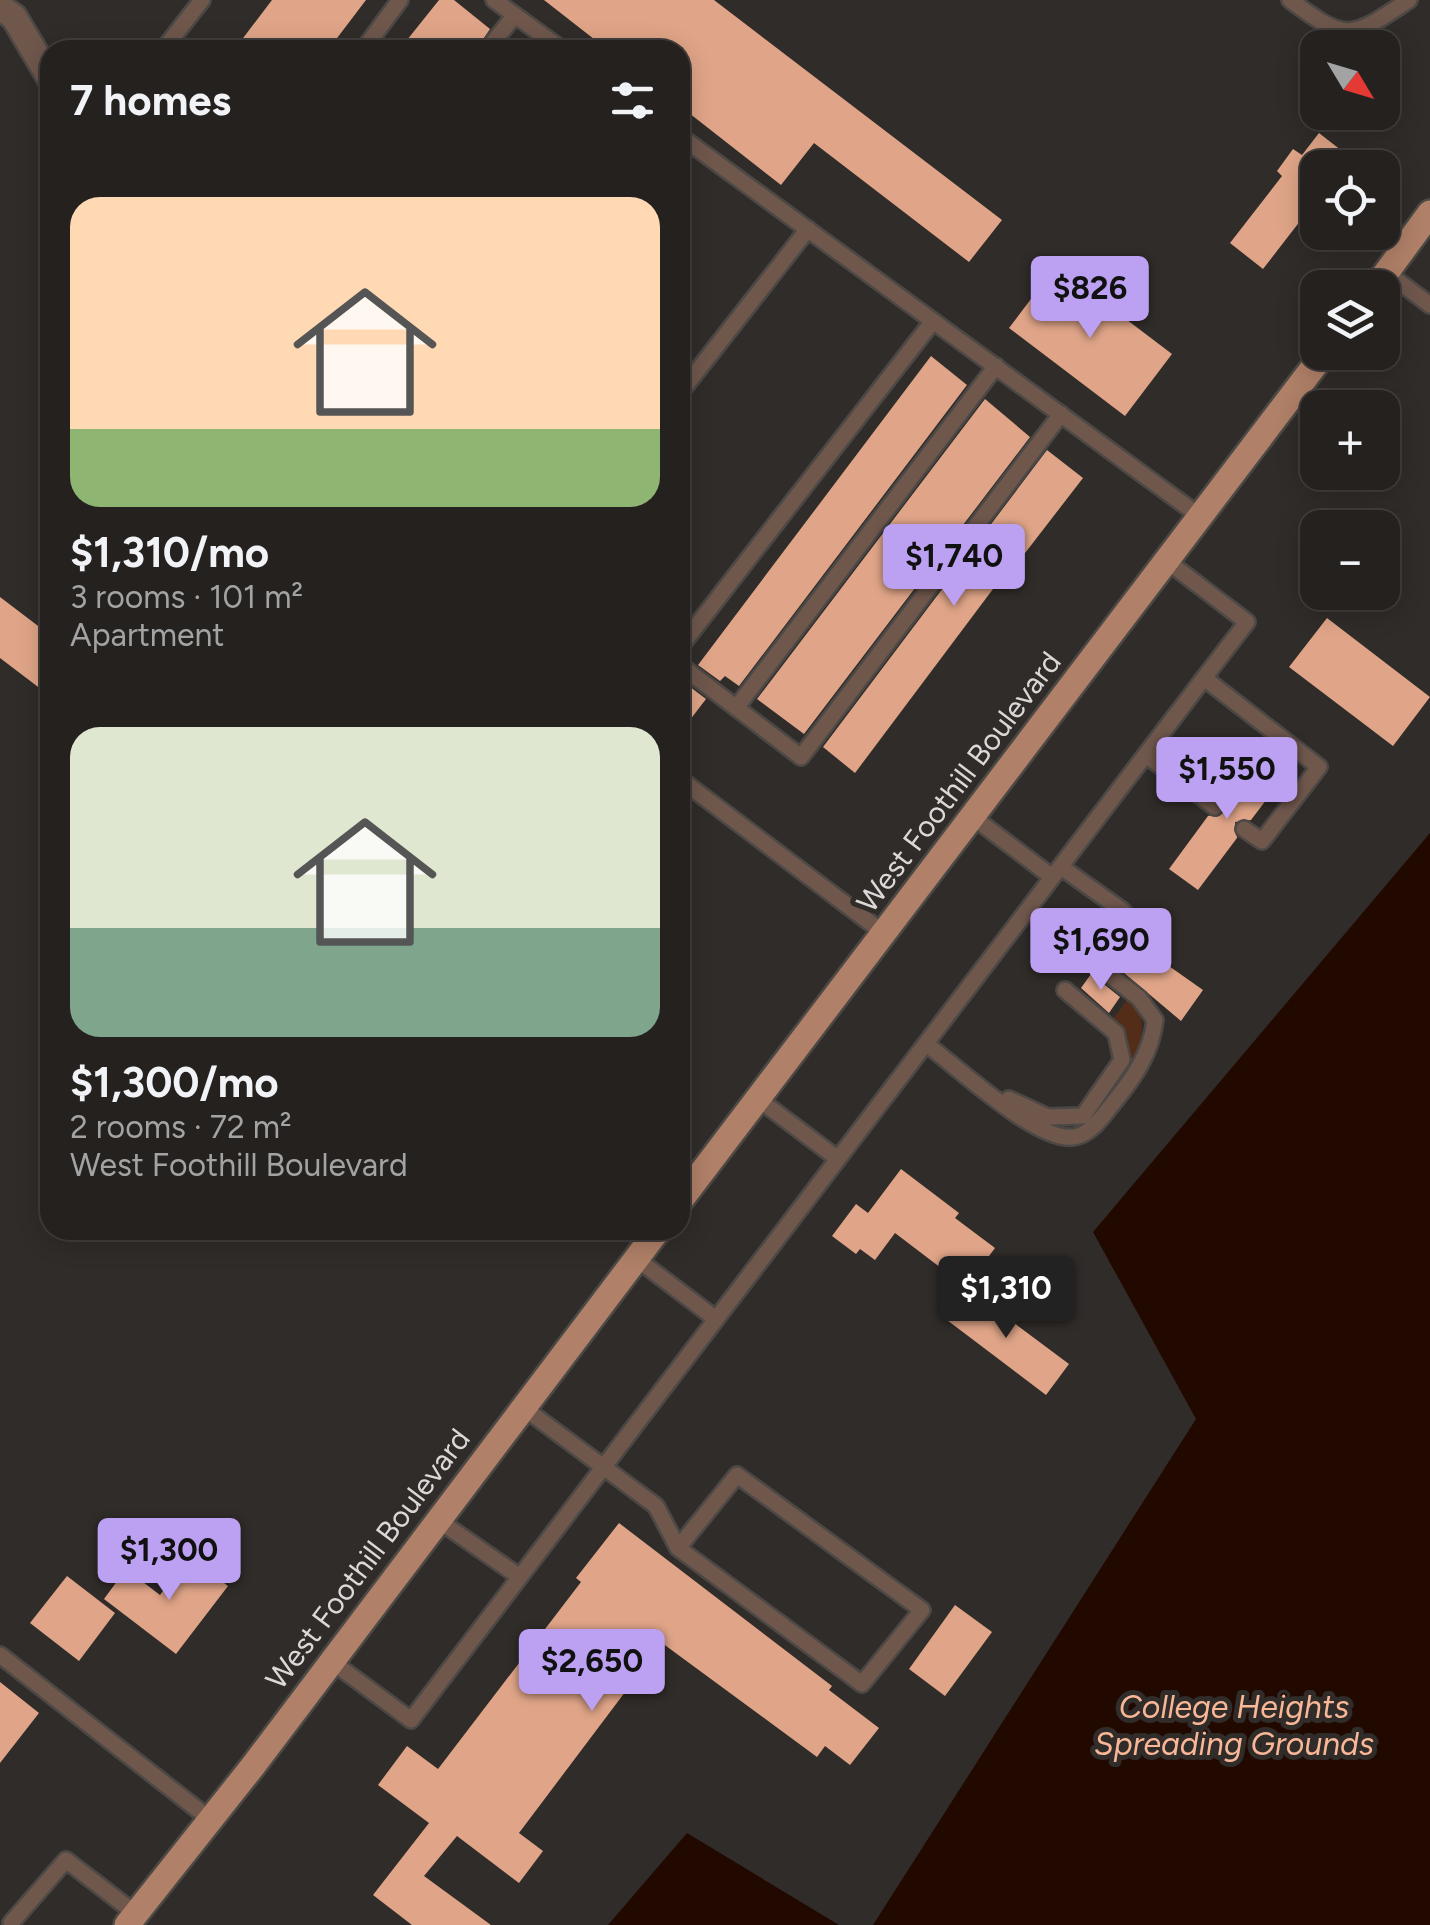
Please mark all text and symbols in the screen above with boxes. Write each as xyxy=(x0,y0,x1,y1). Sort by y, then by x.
north arrow xyxy=(1300,30,1400,130)
map controls xyxy=(1300,30,1400,610)
icon: filters xyxy=(605,73,660,128)
text: 7 homes xyxy=(70,75,231,126)
button: locate xyxy=(1300,150,1400,250)
pin: $826 xyxy=(1031,256,1149,341)
icon: home xyxy=(275,262,455,442)
text: $826 xyxy=(1053,269,1127,307)
button: layers xyxy=(1300,270,1400,370)
button: + xyxy=(1300,390,1400,490)
button: − xyxy=(1300,510,1400,610)
pin: $1,740 xyxy=(873,524,1035,609)
text: $1,310/mo xyxy=(70,527,269,578)
text: $1,740 xyxy=(905,537,1003,575)
text: 3 rooms · 101 m² xyxy=(70,578,303,616)
text: Apartment xyxy=(70,616,224,654)
street label: West Foothill Boulevard xyxy=(849,644,1069,919)
pin: $1,550 xyxy=(1146,737,1308,822)
text: $1,550 xyxy=(1178,750,1276,788)
icon: home xyxy=(275,792,455,972)
pin: $1,690 xyxy=(1020,908,1182,993)
text: $1,690 xyxy=(1052,921,1150,959)
text: $1,300/mo xyxy=(70,1057,279,1108)
text: 2 rooms · 72 m² xyxy=(70,1108,292,1146)
text: West Foothill Boulevard xyxy=(70,1146,408,1184)
pin: $1,310 xyxy=(925,1256,1087,1341)
text: $1,310 xyxy=(960,1269,1052,1307)
street label: West Foothill Boulevard xyxy=(258,1421,478,1696)
pin: $1,300 xyxy=(88,1518,250,1603)
text: $1,300 xyxy=(120,1531,218,1569)
pin: $2,650 xyxy=(511,1629,673,1714)
text: $2,650 xyxy=(541,1642,643,1680)
water label: College Heights Spreading Grounds xyxy=(1094,1688,1374,1763)

